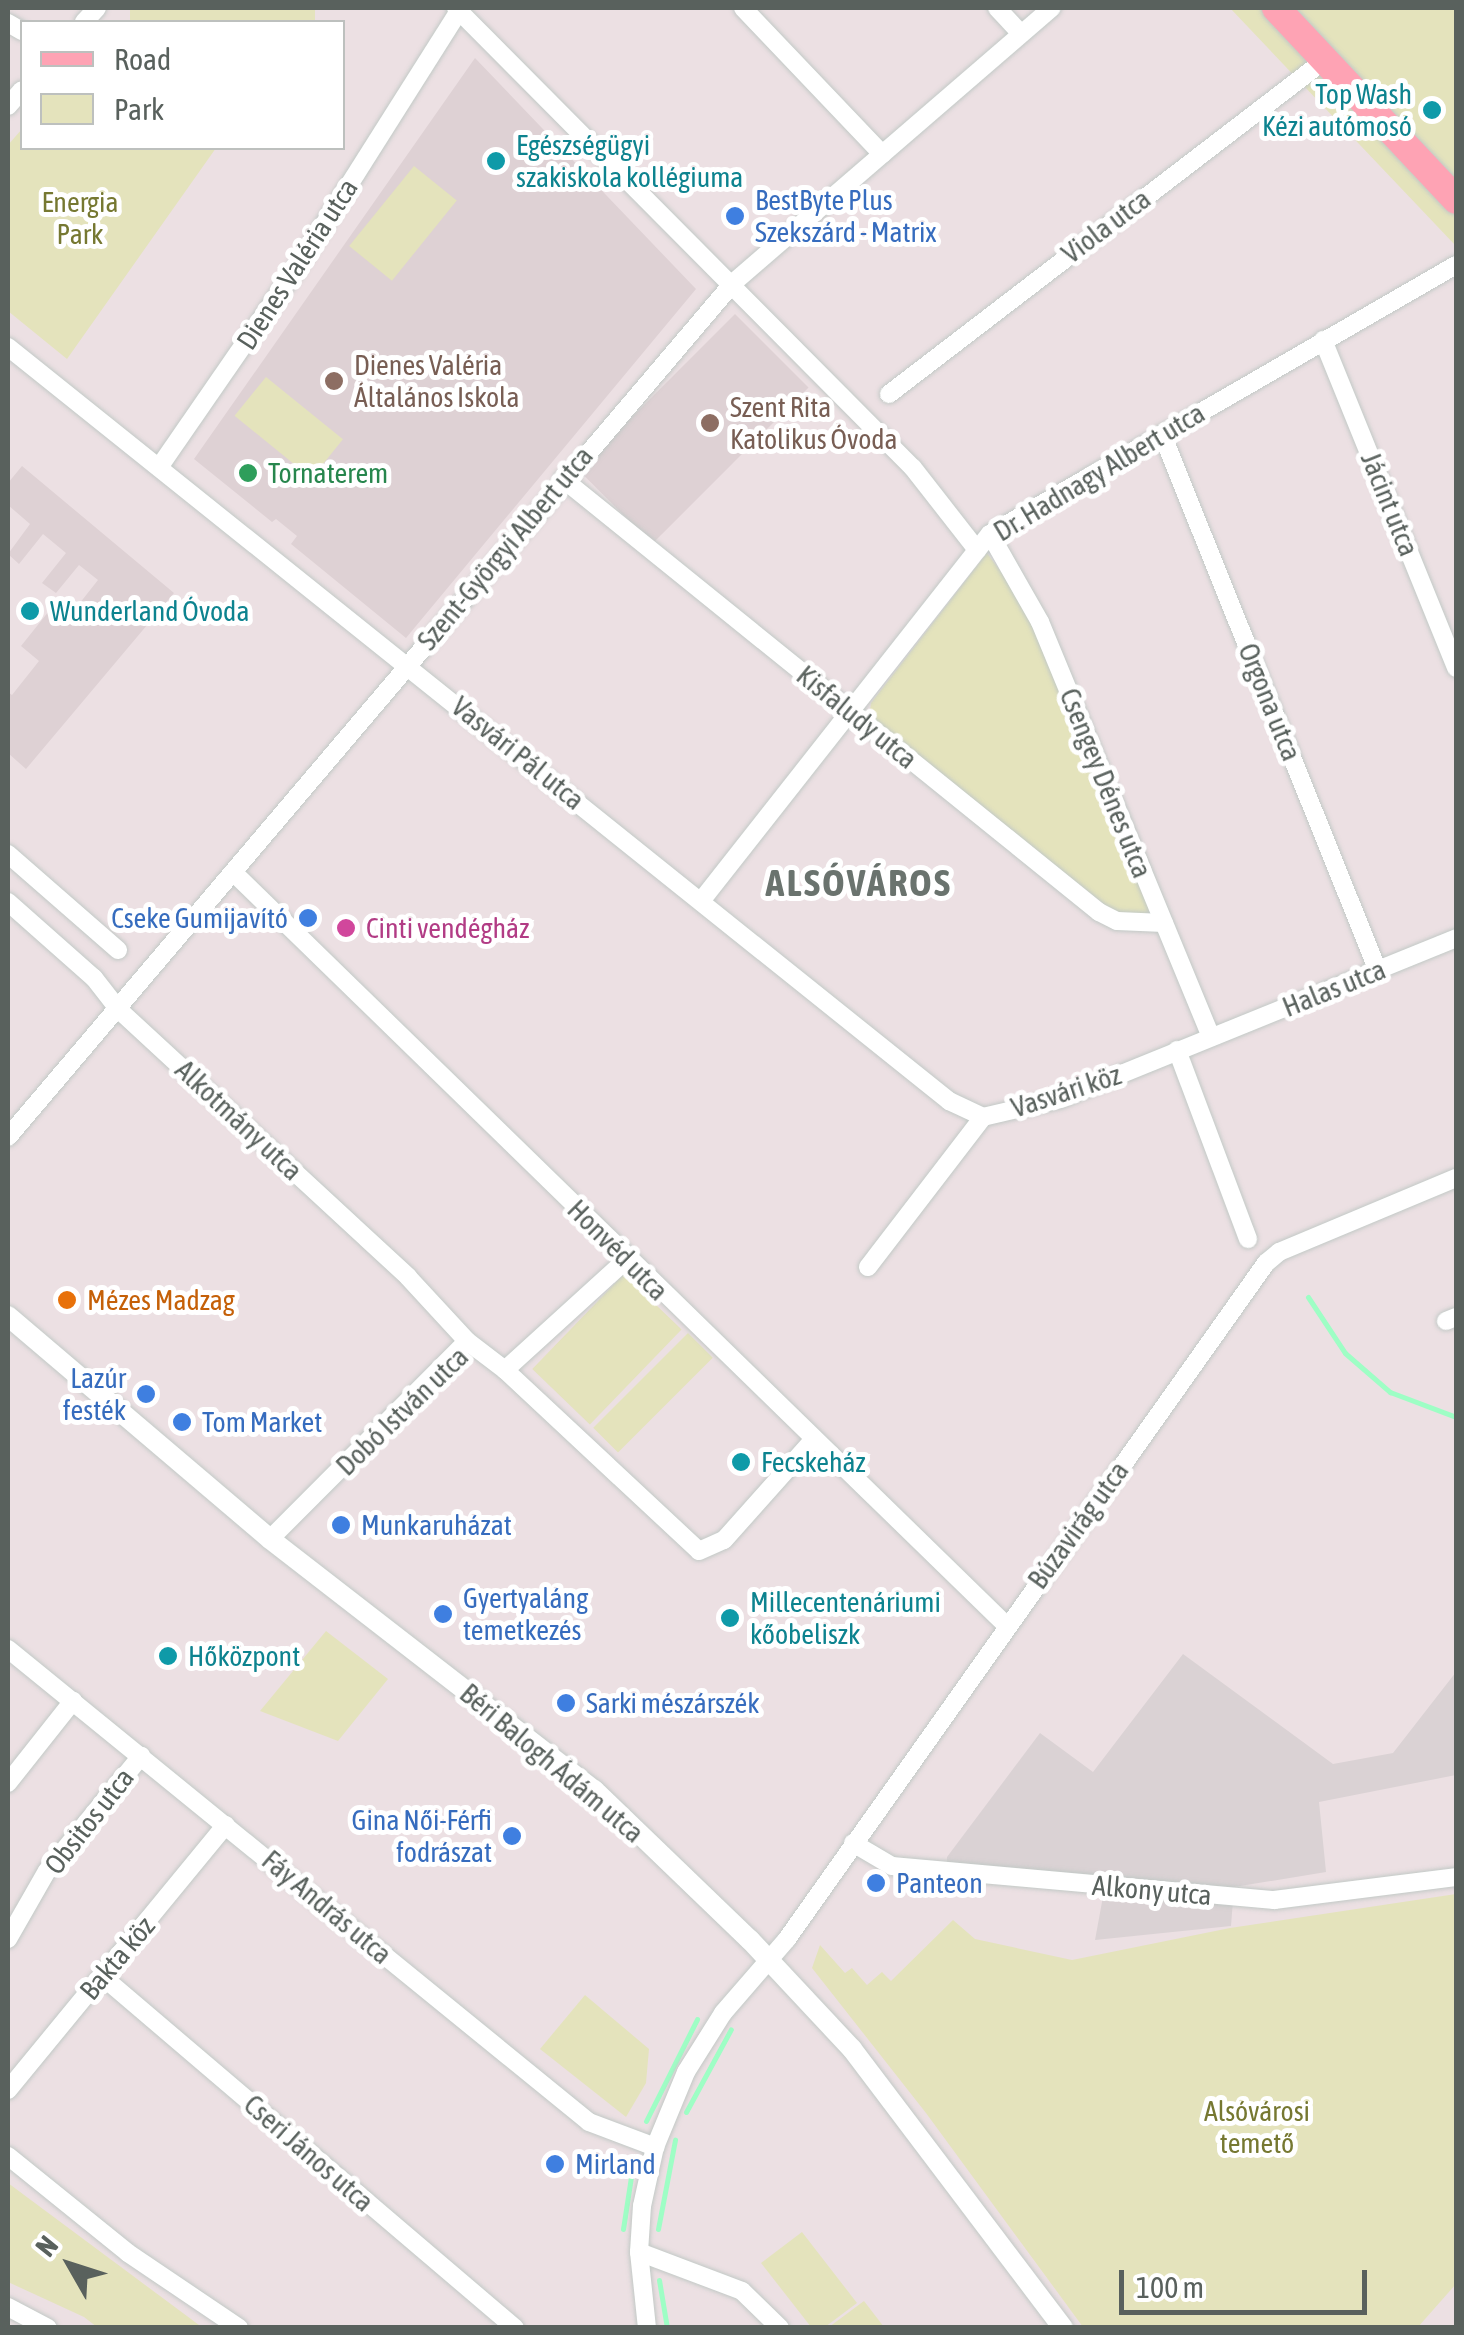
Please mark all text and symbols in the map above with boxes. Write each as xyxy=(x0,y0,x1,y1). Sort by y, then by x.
legend xyxy=(20,20,345,150)
text: Road xyxy=(114,42,171,76)
place label: Top Wash Kézi autómosó xyxy=(1262,77,1412,143)
text: Park xyxy=(114,92,164,126)
marker: Top Wash Kézi autómosó xyxy=(1421,99,1443,121)
place label: Egészségügyi szakiskola kollégiuma xyxy=(516,128,743,194)
marker: Egészségügyi szakiskola kollégiuma xyxy=(485,150,507,172)
street label: Dienes Valéria utca xyxy=(229,172,365,356)
street label: Viola utca xyxy=(1055,182,1157,270)
place label: BestByte Plus Szekszárd - Matrix xyxy=(755,183,937,249)
park label: Energia Park xyxy=(41,185,119,251)
marker: BestByte Plus Szekszárd - Matrix xyxy=(724,205,746,227)
place label: Dienes Valéria Általános Iskola xyxy=(354,348,520,414)
marker: Dienes Valéria Általános Iskola xyxy=(323,370,345,392)
place label: Szent Rita Katolikus Óvoda xyxy=(730,390,898,456)
street label: Dr. Hadnagy Albert utca xyxy=(988,396,1210,548)
marker: Szent Rita Katolikus Óvoda xyxy=(699,412,721,434)
street label: Szent-Györgyi Albert utca xyxy=(410,439,600,657)
street label: Jácint utca xyxy=(1354,447,1426,561)
place label: Tornaterem xyxy=(268,456,388,490)
marker: Tornaterem xyxy=(237,462,259,484)
place label: Wunderland Óvoda xyxy=(50,594,249,628)
marker: Wunderland Óvoda xyxy=(19,600,41,622)
street label: Orgona utca xyxy=(1231,638,1309,766)
street label: Kisfaludy utca xyxy=(790,658,924,776)
street label: Csengey Dénes utca xyxy=(1053,683,1159,883)
street label: Vasvári Pál utca xyxy=(445,689,591,817)
district label: ALSÓVÁROS xyxy=(766,860,952,906)
place label: Cseke Gumijavító xyxy=(111,901,288,935)
marker: Cseke Gumijavító xyxy=(297,907,319,929)
place label: Cinti vendégház xyxy=(366,911,529,945)
marker: Cinti vendégház xyxy=(335,917,357,939)
street label: Halas utca xyxy=(1278,952,1390,1024)
street label: Alkotmány utca xyxy=(169,1053,309,1187)
street label: Vasvári köz xyxy=(1007,1058,1125,1124)
street label: Honvéd utca xyxy=(561,1193,675,1307)
place label: Mézes Madzag xyxy=(87,1283,235,1317)
marker: Mézes Madzag xyxy=(56,1289,78,1311)
street label: Dobó István utca xyxy=(329,1340,475,1482)
place label: Lazúr festék xyxy=(63,1361,126,1427)
marker: Lazúr festék xyxy=(135,1383,157,1405)
place label: Tom Market xyxy=(202,1405,322,1439)
marker: Tom Market xyxy=(171,1411,193,1433)
place label: Fecskeház xyxy=(761,1445,866,1479)
marker: Fecskeház xyxy=(730,1451,752,1473)
street label: Búzavirág utca xyxy=(1021,1455,1135,1595)
place label: Munkaruházat xyxy=(361,1508,512,1542)
marker: Munkaruházat xyxy=(330,1514,352,1536)
place label: Gyertyaláng temetkezés xyxy=(463,1581,588,1647)
place label: Millecentenáriumi kőobeliszk xyxy=(750,1585,941,1651)
marker: Gyertyaláng temetkezés xyxy=(432,1603,454,1625)
marker: Millecentenáriumi kőobeliszk xyxy=(719,1607,741,1629)
place label: Hőközpont xyxy=(188,1639,300,1673)
marker: Hőközpont xyxy=(157,1645,179,1667)
street label: Béri Balogh Ádám utca xyxy=(453,1676,651,1850)
place label: Sarki mészárszék xyxy=(586,1686,760,1720)
marker: Sarki mészárszék xyxy=(555,1692,577,1714)
street label: Obsitos utca xyxy=(37,1761,141,1881)
place label: Gina Női-Férfi fodrászat xyxy=(352,1803,492,1869)
marker: Gina Női-Férfi fodrászat xyxy=(501,1825,523,1847)
street label: Fáy András utca xyxy=(255,1843,399,1971)
place label: Panteon xyxy=(896,1866,983,1900)
street label: Alkony utca xyxy=(1091,1868,1213,1912)
marker: Panteon xyxy=(865,1872,887,1894)
street label: Bakta köz xyxy=(73,1910,161,2006)
street label: Cseri János utca xyxy=(237,2088,381,2218)
park label: Alsóvárosi temető xyxy=(1204,2094,1310,2160)
place label: Mirland xyxy=(575,2147,656,2181)
marker: Mirland xyxy=(544,2153,566,2175)
north arrow xyxy=(20,2215,120,2315)
text: N xyxy=(29,2230,64,2263)
scale bar xyxy=(1124,2250,1372,2312)
text: 100 m xyxy=(1136,2270,1204,2304)

